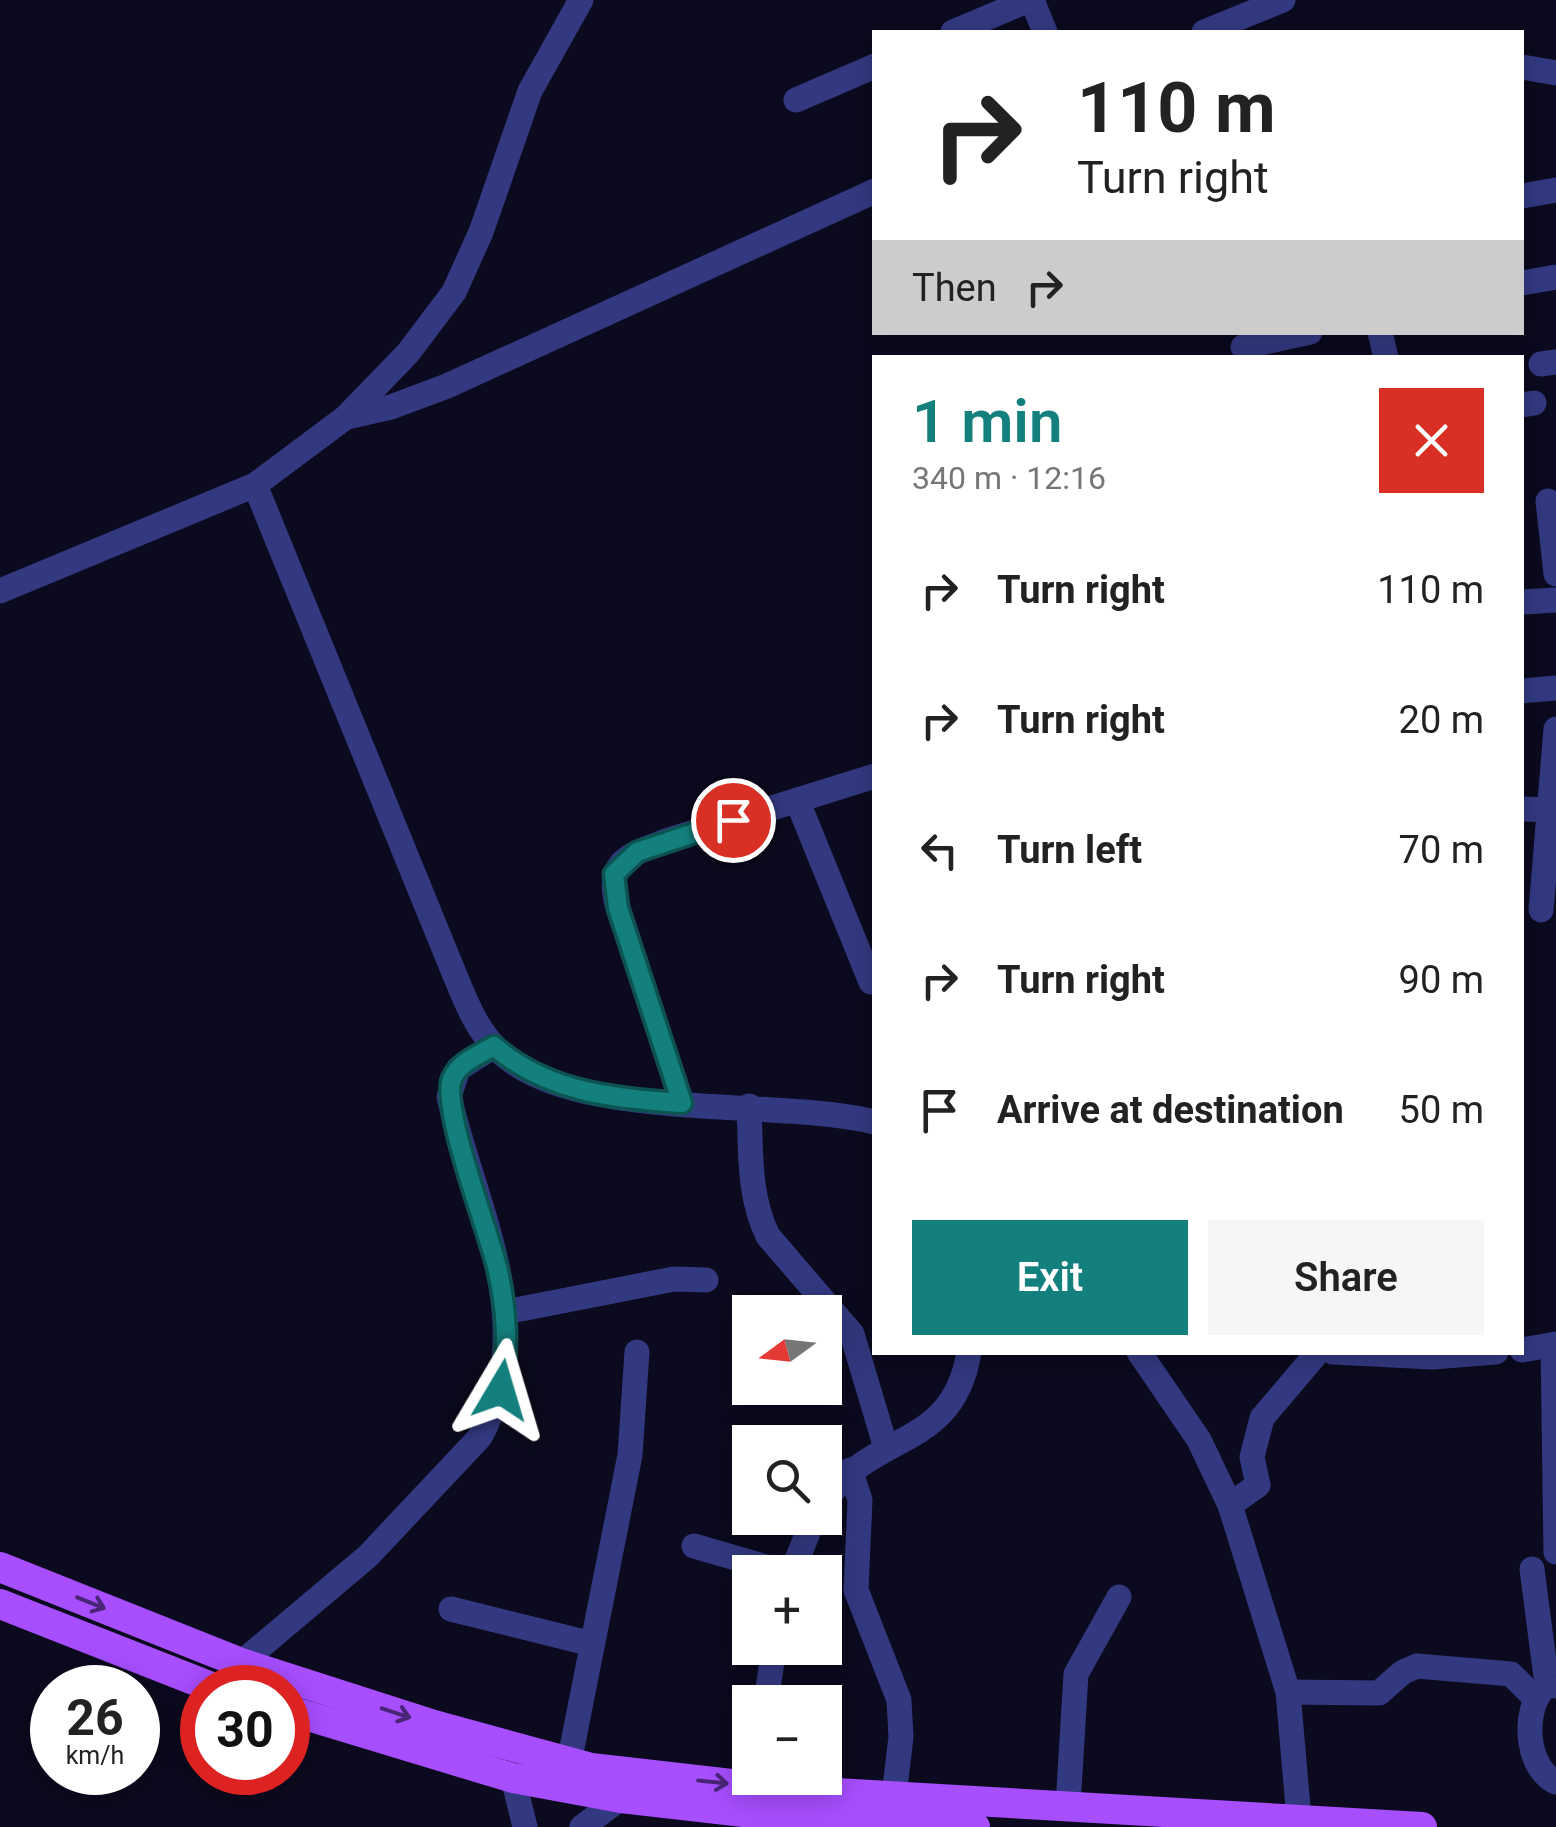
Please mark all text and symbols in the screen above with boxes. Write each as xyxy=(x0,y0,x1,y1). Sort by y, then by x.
text: 110 m xyxy=(1077,67,1276,149)
icon: right xyxy=(912,70,1042,200)
text: Turn right xyxy=(1077,151,1269,204)
icon: right xyxy=(1017,260,1072,315)
text: Then xyxy=(912,266,997,310)
text: 1 min xyxy=(912,386,1062,457)
button: close xyxy=(1379,388,1484,493)
text: 340 m · 12:16 xyxy=(912,459,1106,497)
icon: right xyxy=(912,563,967,618)
text: Turn right xyxy=(997,568,1165,612)
text: 110 m xyxy=(1377,568,1484,612)
icon: right xyxy=(912,693,967,748)
text: Turn right xyxy=(997,698,1165,742)
text: 20 m xyxy=(1399,698,1484,742)
pin xyxy=(691,778,776,863)
icon: arrive xyxy=(706,793,761,848)
icon: left xyxy=(912,823,967,878)
text: Turn left xyxy=(997,828,1142,872)
text: 70 m xyxy=(1399,828,1484,872)
icon: right xyxy=(912,953,967,1008)
text: Turn right xyxy=(997,958,1165,1002)
text: 90 m xyxy=(1399,958,1484,1002)
icon: arrive xyxy=(912,1083,967,1138)
text: Arrive at destination xyxy=(997,1088,1344,1132)
text: 50 m xyxy=(1399,1088,1484,1132)
button: Exit xyxy=(912,1220,1188,1335)
button: Share xyxy=(1208,1220,1484,1335)
north arrow xyxy=(732,1295,842,1405)
map controls xyxy=(732,1295,842,1795)
position arrow xyxy=(449,1338,553,1442)
button: search xyxy=(732,1425,842,1535)
button: + xyxy=(732,1555,842,1665)
one-way arrow xyxy=(75,1595,105,1613)
speed limit sign: 30 xyxy=(180,1665,310,1795)
button: − xyxy=(732,1685,842,1795)
text: 26 xyxy=(66,1689,124,1747)
one-way arrow xyxy=(380,1705,412,1723)
text: km/h xyxy=(66,1741,124,1770)
one-way arrow xyxy=(696,1773,728,1792)

